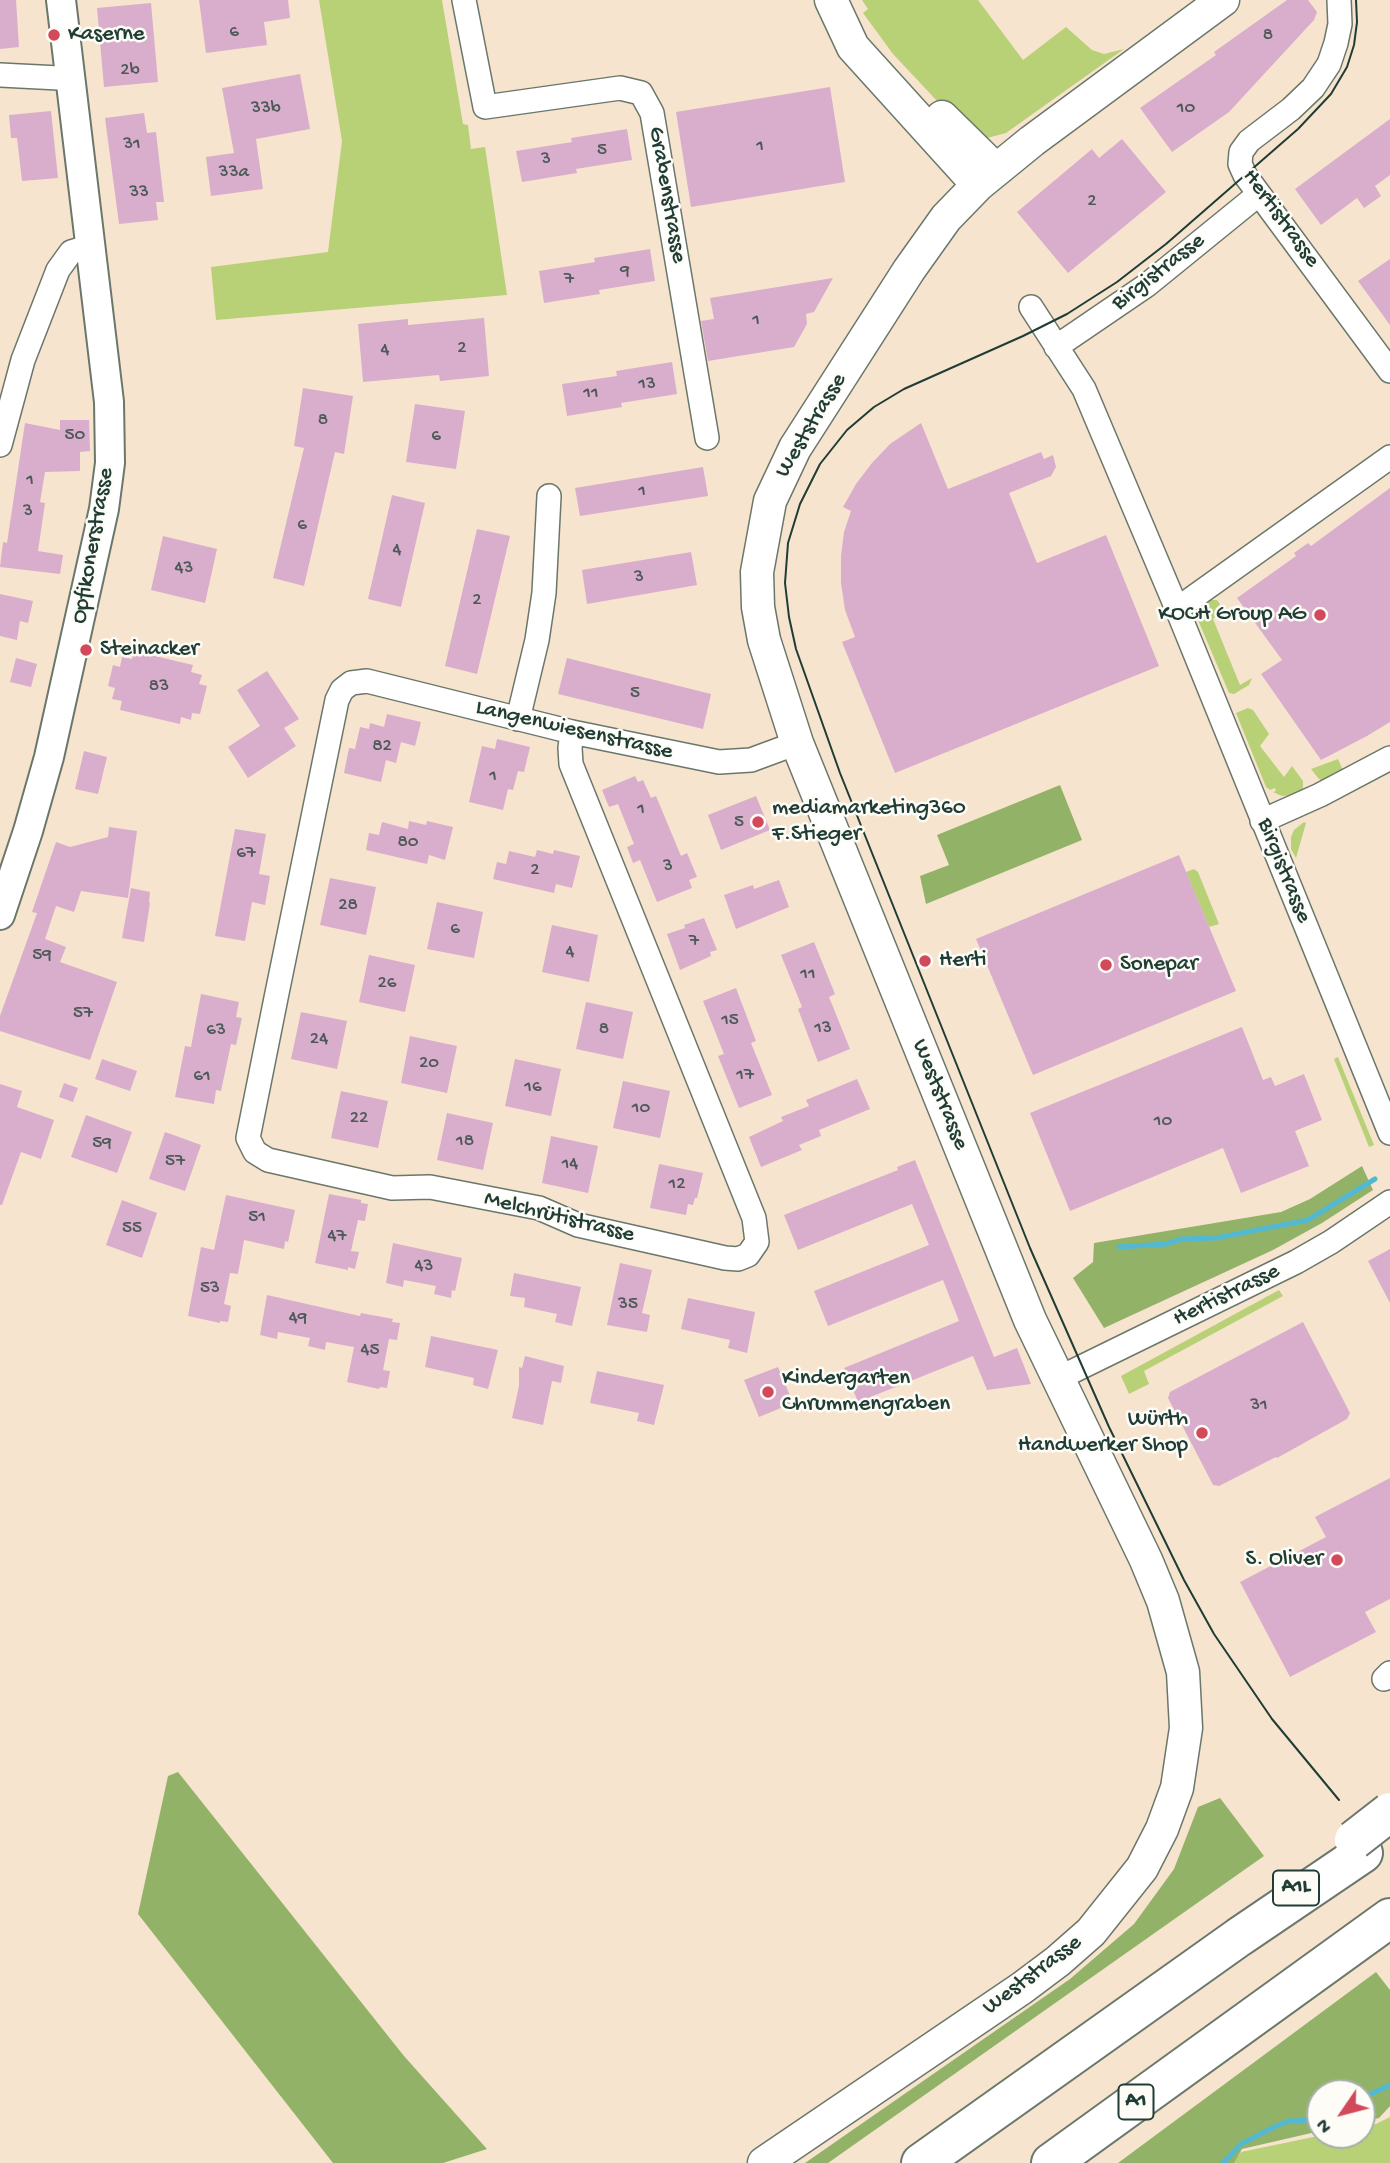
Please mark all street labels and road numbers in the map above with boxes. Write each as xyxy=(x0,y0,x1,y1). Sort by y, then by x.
street label: Grabenstrasse xyxy=(640,125,692,265)
street label: Hertistrasse xyxy=(1235,164,1325,274)
street label: Birgistrasse xyxy=(1107,228,1211,318)
street label: Weststrasse xyxy=(770,369,854,483)
street label: Opfikonerstrasse xyxy=(67,466,121,626)
street label: Langenwiesenstrasse xyxy=(473,695,675,767)
street label: Birgistrasse xyxy=(1250,815,1316,927)
street label: Weststrasse xyxy=(904,1036,974,1154)
street label: Melchrütistrasse xyxy=(481,1186,637,1250)
street label: Hertistrasse xyxy=(1169,1258,1285,1334)
road number: A1L xyxy=(1273,1870,1319,1906)
street label: Weststrasse xyxy=(978,1930,1088,2022)
road number: A1 xyxy=(1118,2084,1154,2120)

